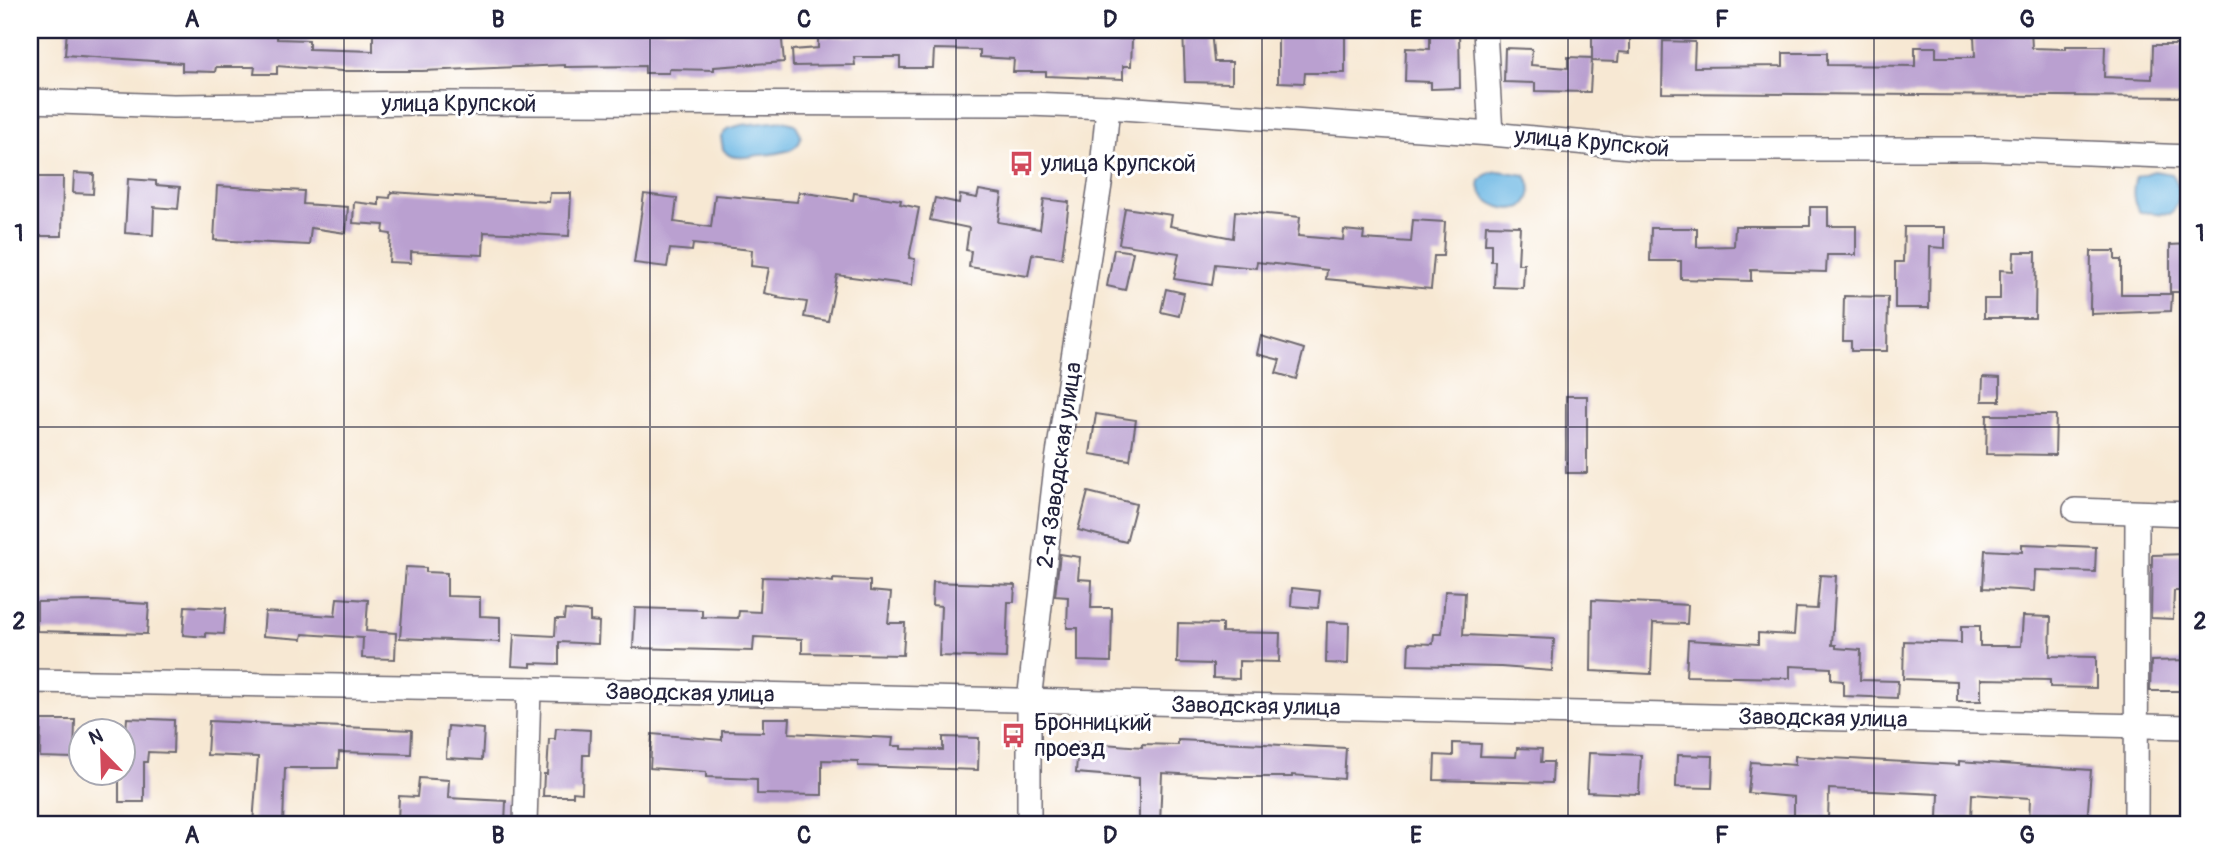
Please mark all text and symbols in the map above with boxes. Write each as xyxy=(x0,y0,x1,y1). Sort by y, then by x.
text: A xyxy=(185,5,200,34)
text: B xyxy=(491,5,505,34)
text: C xyxy=(797,5,811,34)
text: D xyxy=(1103,5,1117,34)
text: E xyxy=(1410,5,1422,34)
text: F xyxy=(1715,5,1729,34)
text: G xyxy=(2019,5,2035,34)
street label: улица Крупской xyxy=(381,89,536,118)
street label: улица Крупской xyxy=(1513,121,1670,163)
bus stop icon: улица Крупской xyxy=(1007,149,1035,177)
place label: улица Крупской xyxy=(1040,149,1196,178)
text: 1 xyxy=(15,219,24,248)
text: 1 xyxy=(2196,219,2205,248)
street label: 2-я Заводская улица xyxy=(1030,360,1088,570)
text: 2 xyxy=(13,607,26,636)
text: 2 xyxy=(2194,607,2207,636)
street label: Заводская улица xyxy=(605,677,775,709)
street label: Заводская улица xyxy=(1171,690,1341,722)
street label: Заводская улица xyxy=(1738,702,1908,734)
place label: Бронницкий проезд xyxy=(1034,708,1152,763)
north arrow xyxy=(66,718,136,788)
bus stop icon: Бронницкий проезд xyxy=(1000,721,1028,749)
text: N xyxy=(85,724,106,751)
text: A xyxy=(185,821,200,850)
text: B xyxy=(491,821,505,850)
text: C xyxy=(797,821,811,850)
text: D xyxy=(1103,821,1117,850)
text: E xyxy=(1410,821,1422,850)
text: F xyxy=(1715,821,1729,850)
text: G xyxy=(2019,821,2035,850)

